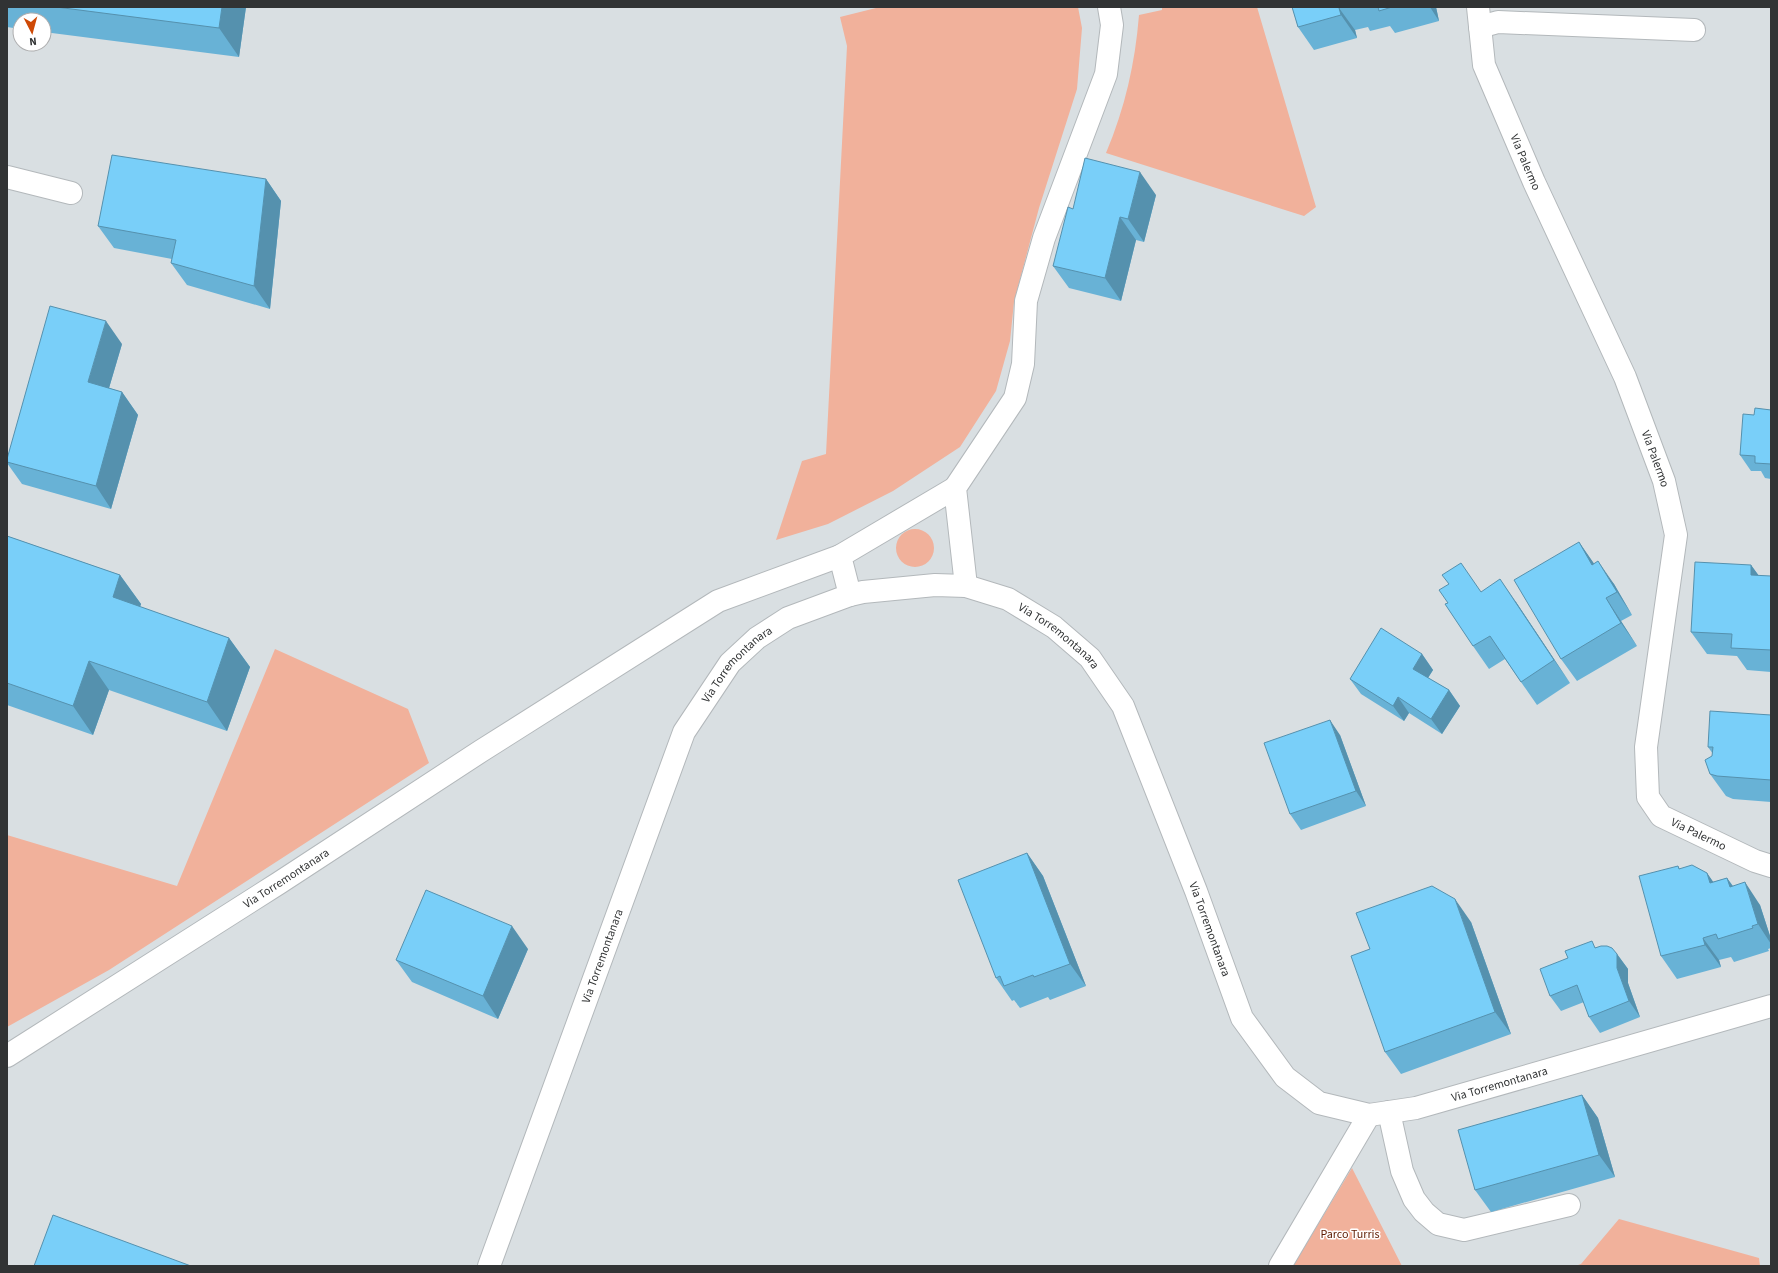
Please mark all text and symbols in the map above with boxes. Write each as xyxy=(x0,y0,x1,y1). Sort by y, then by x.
north arrow xyxy=(12,12,52,52)
text: N xyxy=(29,34,37,49)
street label: Via Palermo xyxy=(1506,132,1545,193)
street label: Via Palermo xyxy=(1637,428,1673,489)
street label: Via Torremontanara xyxy=(1015,599,1103,673)
street label: Via Torremontanara xyxy=(698,622,776,706)
street label: Via Palermo xyxy=(1668,814,1729,855)
street label: Via Torremontanara xyxy=(240,844,333,913)
street label: Via Torremontanara xyxy=(1184,880,1234,979)
street label: Via Torremontanara xyxy=(578,907,628,1006)
street label: Via Torremontanara xyxy=(1449,1063,1550,1106)
park label: Parco Turris xyxy=(1320,1226,1380,1243)

